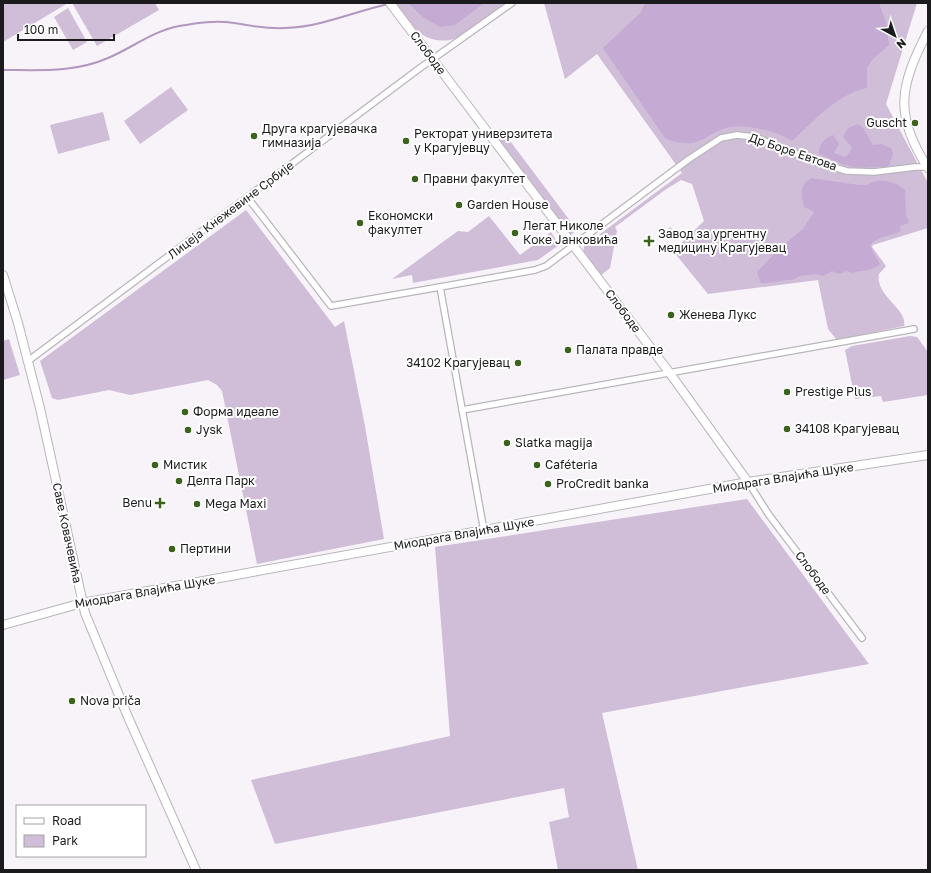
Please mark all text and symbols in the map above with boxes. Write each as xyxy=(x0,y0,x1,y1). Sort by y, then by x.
scale bar xyxy=(18,16,114,42)
north arrow xyxy=(875,16,915,56)
text: 100 m xyxy=(24,22,58,37)
street label: Слободе xyxy=(407,28,450,77)
text: N xyxy=(894,36,909,52)
place label: Guscht xyxy=(866,115,907,130)
marker: Guscht xyxy=(910,118,920,128)
place label: Друга крагујевачка гимназија xyxy=(262,121,377,150)
place label: Ректорат универзитета у Крагујевцу xyxy=(414,126,553,155)
street label: Др Боре Евтова xyxy=(747,129,839,174)
marker: Друга крагујевачка гимназија xyxy=(249,131,259,141)
marker: Ректорат универзитета у Крагујевцу xyxy=(401,136,411,146)
street label: Лицеја Кнежевине Србије xyxy=(165,157,297,262)
place label: Правни факултет xyxy=(423,171,525,186)
marker: Правни факултет xyxy=(410,174,420,184)
place label: Garden House xyxy=(467,197,548,212)
marker: Garden House xyxy=(454,200,464,210)
place label: Економски факултет xyxy=(368,208,433,237)
marker: Економски факултет xyxy=(355,218,365,228)
place label: Легат Николе Коке Јанковића xyxy=(523,218,618,247)
place label: Завод за ургентну медицину Крагујевац xyxy=(658,226,787,255)
marker: Легат Николе Коке Јанковића xyxy=(510,228,520,238)
marker: Завод за ургентну медицину Крагујевац xyxy=(643,235,655,247)
street label: Слободе xyxy=(602,286,645,335)
place label: Женева Лукс xyxy=(679,307,757,322)
marker: Женева Лукс xyxy=(666,310,676,320)
place label: Палата правде xyxy=(576,342,663,357)
marker: Палата правде xyxy=(563,345,573,355)
place label: 34102 Крагујевац xyxy=(406,355,511,370)
marker: 34102 Крагујевац xyxy=(513,358,523,368)
place label: Prestige Plus xyxy=(795,384,871,399)
marker: Prestige Plus xyxy=(782,387,792,397)
place label: Форма идеале xyxy=(193,404,279,419)
marker: Форма идеале xyxy=(180,407,190,417)
place label: 34108 Крагујевац xyxy=(795,421,900,436)
place label: Jysk xyxy=(196,422,223,437)
marker: 34108 Крагујевац xyxy=(782,424,792,434)
marker: Jysk xyxy=(183,425,193,435)
place label: Slatka magija xyxy=(515,435,592,450)
marker: Slatka magija xyxy=(502,438,512,448)
place label: Мистик xyxy=(163,457,207,472)
place label: Caféteria xyxy=(545,457,598,472)
street label: Миодрага Влајића Шуке xyxy=(711,459,855,496)
marker: Мистик xyxy=(150,460,160,470)
marker: Caféteria xyxy=(532,460,542,470)
place label: Делта Парк xyxy=(187,473,255,488)
marker: Делта Парк xyxy=(174,476,184,486)
place label: ProCredit banka xyxy=(556,476,649,491)
marker: ProCredit banka xyxy=(543,479,553,489)
street label: Саве Ковачевића xyxy=(49,481,85,585)
place label: Benu xyxy=(122,495,152,510)
place label: Mega Maxi xyxy=(205,496,266,511)
marker: Benu xyxy=(155,498,165,508)
marker: Mega Maxi xyxy=(192,499,202,509)
street label: Миодрага Влајића Шуке xyxy=(392,514,535,553)
place label: Пертини xyxy=(180,541,231,556)
marker: Пертини xyxy=(167,544,177,554)
street label: Слободе xyxy=(792,548,835,597)
street label: Миодрага Влајића Шуке xyxy=(73,572,216,611)
place label: Nova priča xyxy=(80,693,141,708)
marker: Nova priča xyxy=(67,696,77,706)
legend xyxy=(16,805,146,857)
text: Road xyxy=(52,813,81,828)
text: Park xyxy=(52,833,78,848)

